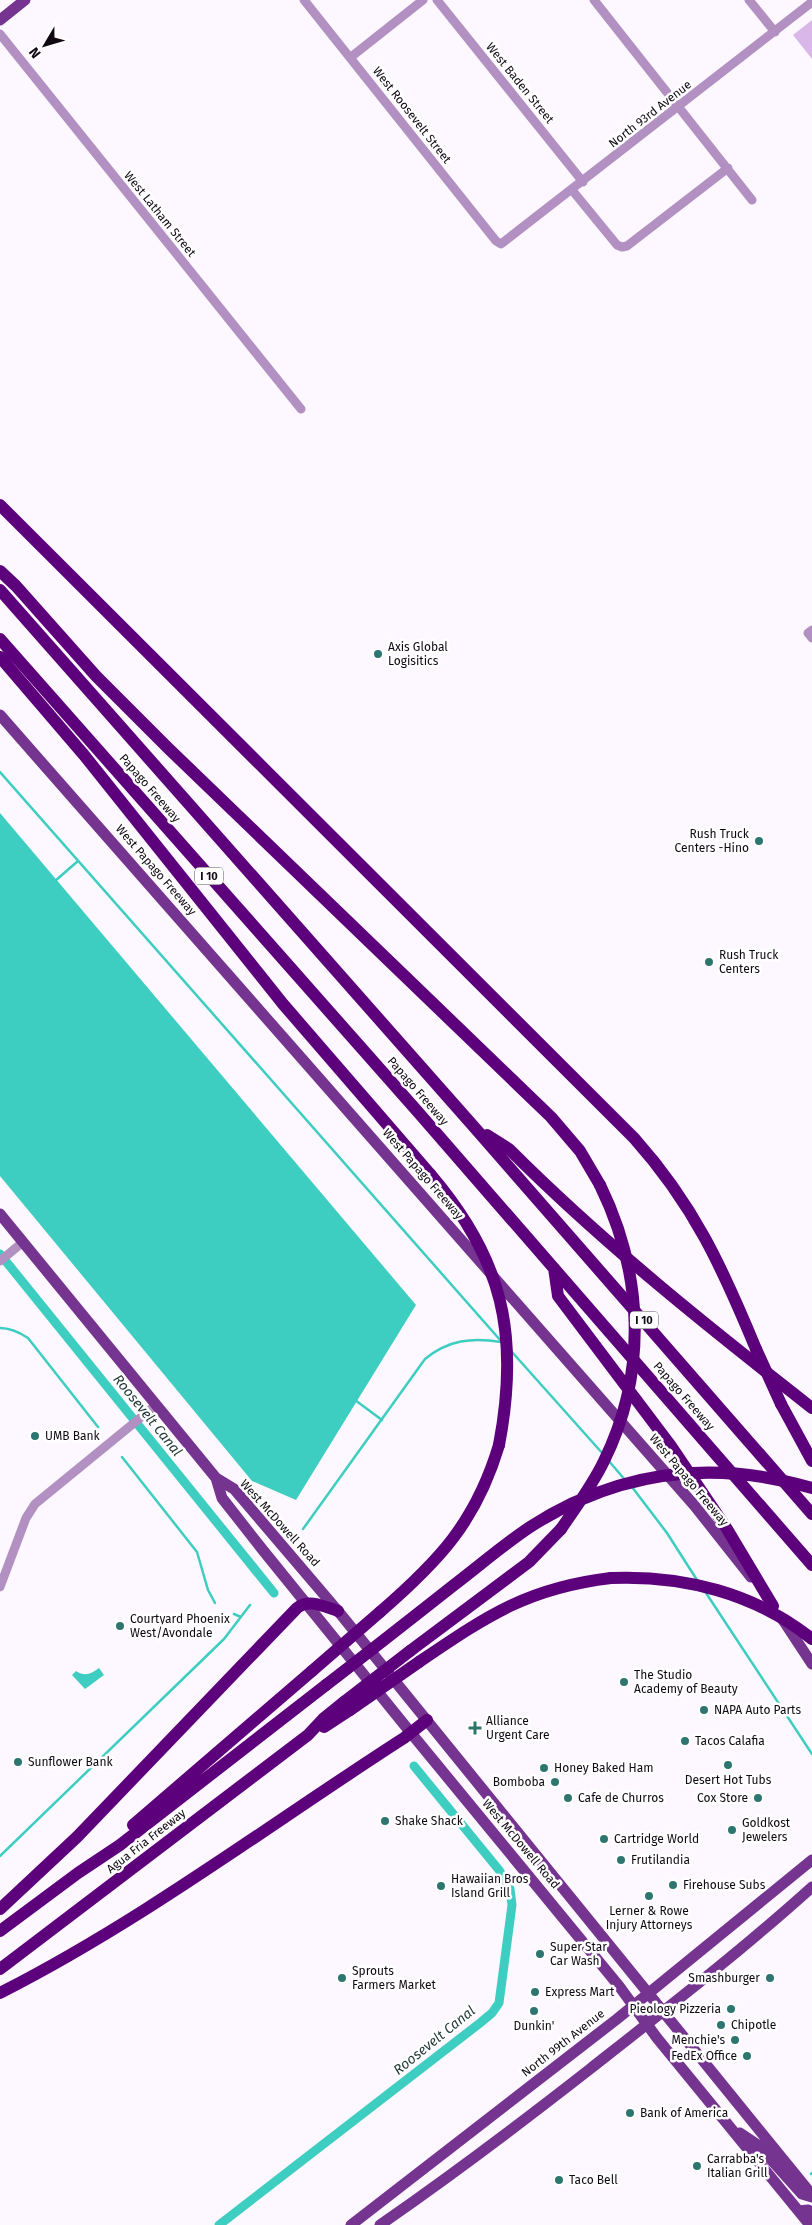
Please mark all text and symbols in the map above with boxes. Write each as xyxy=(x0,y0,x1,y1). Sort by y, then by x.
north arrow xyxy=(20,20,70,70)
street label: West Baden Street xyxy=(483,40,557,127)
text: N xyxy=(26,44,45,62)
street label: West Roosevelt Street xyxy=(370,64,454,167)
street label: North 93rd Avenue xyxy=(606,77,694,151)
street label: West Latham Street xyxy=(121,169,199,260)
place label: Axis Global Logisitics xyxy=(388,640,448,668)
marker: Axis Global Logisitics xyxy=(372,648,384,660)
street label: Papago Freeway xyxy=(116,751,184,825)
street label: West Papago Freeway xyxy=(113,822,199,918)
place label: Rush Truck Centers -Hino xyxy=(675,827,750,855)
marker: Rush Truck Centers -Hino xyxy=(753,835,765,847)
road number: I 10 xyxy=(195,868,223,884)
place label: Rush Truck Centers xyxy=(719,948,779,976)
marker: Rush Truck Centers xyxy=(703,956,715,968)
street label: Papago Freeway xyxy=(384,1054,452,1128)
street label: West Papago Freeway xyxy=(380,1126,466,1222)
road number: I 10 xyxy=(630,1312,658,1328)
street label: Papago Freeway xyxy=(650,1359,718,1433)
water label: Roosevelt Canal xyxy=(109,1371,186,1460)
place label: UMB Bank xyxy=(45,1429,101,1443)
marker: UMB Bank xyxy=(29,1430,41,1442)
street label: West Papago Freeway xyxy=(647,1431,732,1529)
street label: West McDowell Road xyxy=(237,1477,323,1569)
place label: Courtyard Phoenix West/Avondale xyxy=(130,1612,230,1640)
marker: Courtyard Phoenix West/Avondale xyxy=(114,1620,126,1632)
place label: The Studio Academy of Beauty xyxy=(634,1668,738,1696)
marker: The Studio Academy of Beauty xyxy=(618,1676,630,1688)
place label: NAPA Auto Parts xyxy=(714,1703,801,1717)
marker: NAPA Auto Parts xyxy=(698,1704,710,1716)
place label: Alliance Urgent Care xyxy=(486,1714,549,1742)
marker: Alliance Urgent Care xyxy=(468,1721,482,1735)
place label: Tacos Calafia xyxy=(695,1734,765,1748)
marker: Tacos Calafia xyxy=(679,1735,691,1747)
place label: Sunflower Bank xyxy=(28,1755,113,1769)
marker: Sunflower Bank xyxy=(12,1756,24,1768)
marker: Desert Hot Tubs xyxy=(722,1759,734,1771)
place label: Honey Baked Ham xyxy=(554,1761,654,1775)
marker: Honey Baked Ham xyxy=(538,1762,550,1774)
place label: Desert Hot Tubs xyxy=(685,1773,772,1787)
place label: Bomboba xyxy=(493,1775,545,1789)
marker: Bomboba xyxy=(549,1776,561,1788)
place label: Cafe de Churros xyxy=(578,1791,664,1805)
place label: Cox Store xyxy=(697,1791,748,1805)
marker: Cafe de Churros xyxy=(562,1792,574,1804)
marker: Cox Store xyxy=(752,1792,764,1804)
street label: West McDowell Road xyxy=(480,1796,562,1892)
street label: Agua Fria Freeway xyxy=(104,1806,188,1876)
place label: Shake Shack xyxy=(395,1814,464,1828)
marker: Shake Shack xyxy=(379,1815,391,1827)
place label: Goldkost Jewelers xyxy=(742,1816,791,1844)
marker: Goldkost Jewelers xyxy=(726,1824,738,1836)
place label: Cartridge World xyxy=(614,1832,699,1846)
marker: Cartridge World xyxy=(598,1833,610,1845)
place label: Frutilandia xyxy=(631,1853,690,1867)
marker: Frutilandia xyxy=(615,1854,627,1866)
place label: Hawaiian Bros Island Grill xyxy=(451,1872,529,1900)
place label: Firehouse Subs xyxy=(683,1878,766,1892)
marker: Firehouse Subs xyxy=(667,1879,679,1891)
marker: Hawaiian Bros Island Grill xyxy=(435,1880,447,1892)
marker: Lerner & Rowe Injury Attorneys xyxy=(643,1890,655,1902)
place label: Lerner & Rowe Injury Attorneys xyxy=(606,1904,693,1932)
place label: Super Star Car Wash xyxy=(550,1940,607,1968)
marker: Super Star Car Wash xyxy=(534,1948,546,1960)
place label: Sprouts Farmers Market xyxy=(352,1964,436,1992)
place label: Smashburger xyxy=(688,1971,760,1985)
marker: Sprouts Farmers Market xyxy=(336,1972,348,1984)
marker: Smashburger xyxy=(764,1972,776,1984)
place label: Express Mart xyxy=(545,1985,615,1999)
marker: Express Mart xyxy=(529,1986,541,1998)
water label: Roosevelt Canal xyxy=(390,2002,479,2079)
place label: Pieology Pizzeria xyxy=(629,2002,721,2016)
marker: Pieology Pizzeria xyxy=(725,2003,737,2015)
marker: Dunkin' xyxy=(528,2005,540,2017)
street label: North 99th Avenue xyxy=(519,2006,607,2080)
place label: Chipotle xyxy=(731,2018,776,2032)
place label: Dunkin' xyxy=(514,2019,554,2033)
marker: Chipotle xyxy=(715,2019,727,2031)
place label: Menchie's xyxy=(671,2033,725,2047)
marker: Menchie's xyxy=(729,2034,741,2046)
place label: FedEx Office xyxy=(671,2049,737,2063)
marker: FedEx Office xyxy=(741,2050,753,2062)
place label: Bank of America xyxy=(640,2106,728,2120)
marker: Bank of America xyxy=(624,2107,636,2119)
place label: Carrabba's Italian Grill xyxy=(707,2152,768,2180)
marker: Carrabba's Italian Grill xyxy=(691,2160,703,2172)
place label: Taco Bell xyxy=(569,2173,618,2187)
marker: Taco Bell xyxy=(553,2174,565,2186)

